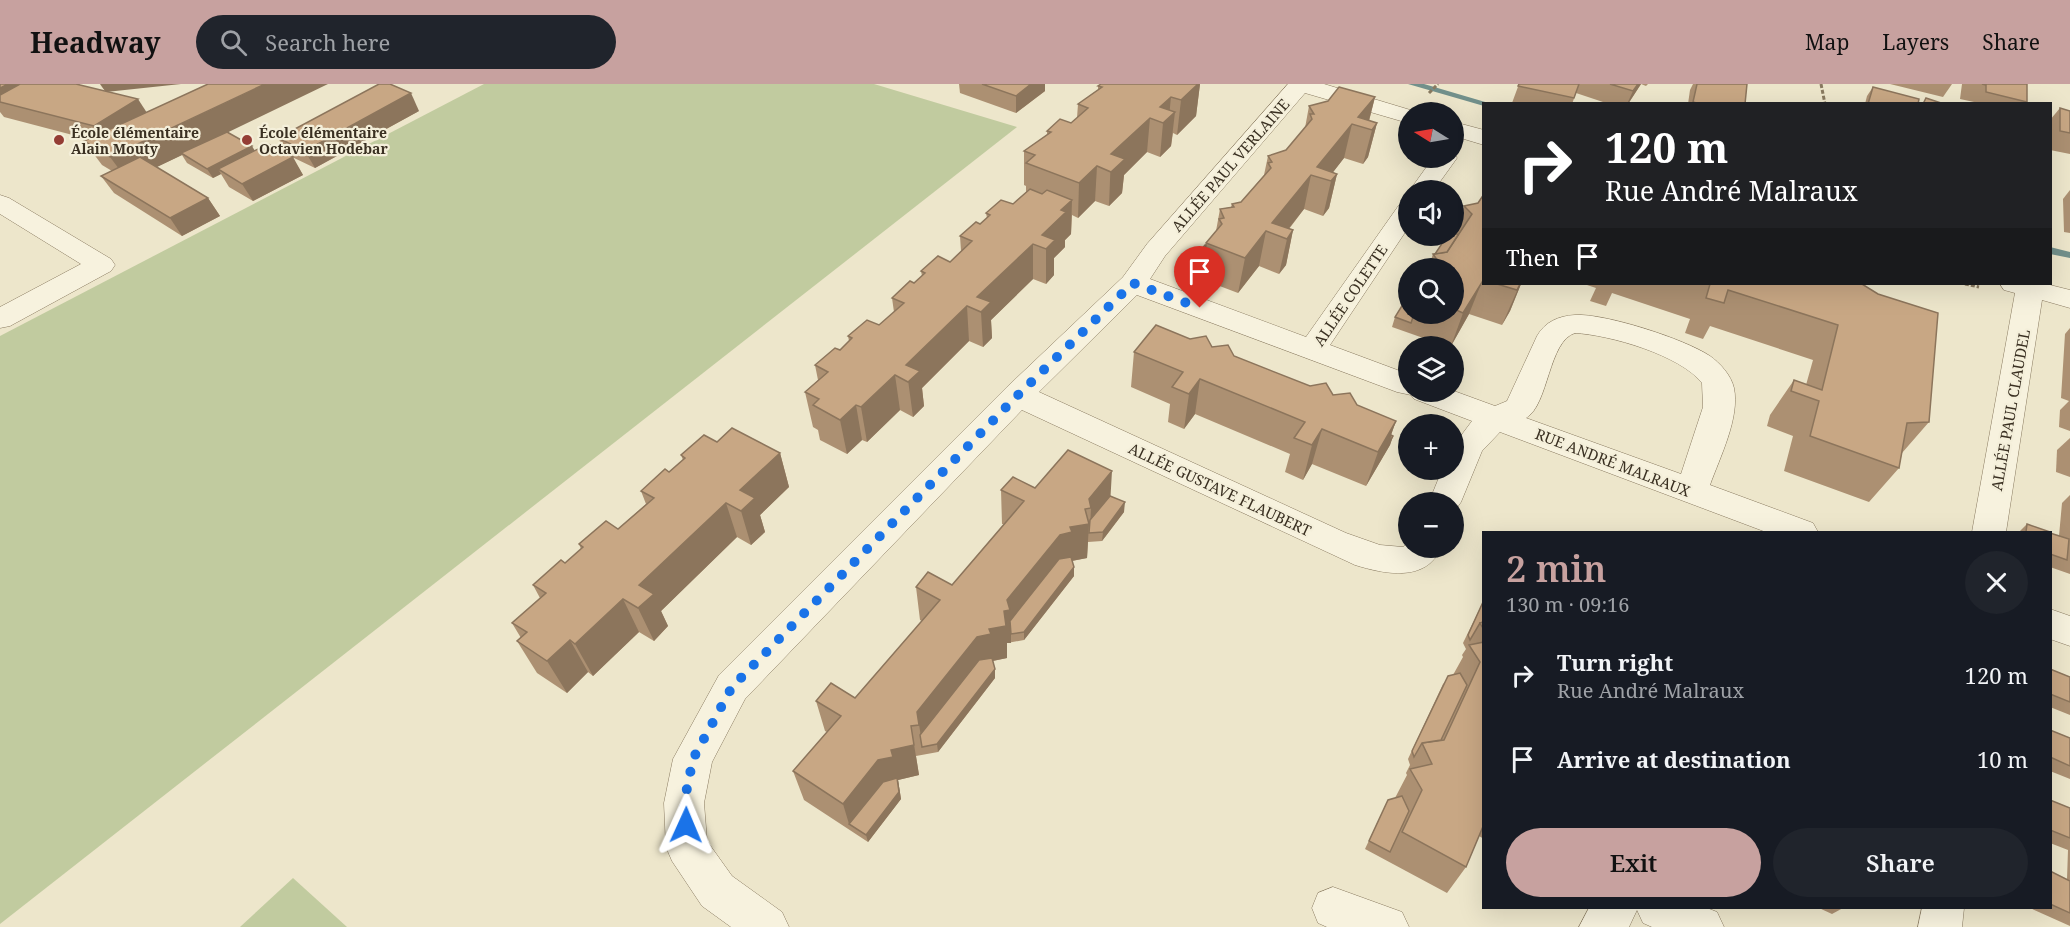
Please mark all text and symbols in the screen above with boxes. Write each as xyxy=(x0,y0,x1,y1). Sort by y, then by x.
search box xyxy=(196,15,616,69)
text: Headway xyxy=(30,23,160,61)
icon: search xyxy=(217,26,250,59)
text: Search here xyxy=(265,27,390,57)
text: Map xyxy=(1805,28,1849,56)
text: Layers xyxy=(1882,28,1949,56)
text: Share xyxy=(1982,28,2040,56)
street label: ALLÉE PAUL VERLAINE xyxy=(1167,94,1293,236)
north arrow xyxy=(1398,102,1464,168)
map controls xyxy=(1398,102,1464,558)
text: 120 m xyxy=(1605,118,1729,175)
place label: École élémentaire Alain Mouty xyxy=(71,123,199,158)
place label: École élémentaire Octavien Hodebar xyxy=(259,123,389,158)
icon: right xyxy=(1506,126,1584,204)
marker: École élémentaire Alain Mouty xyxy=(52,133,66,147)
marker: École élémentaire Octavien Hodebar xyxy=(240,133,254,147)
text: Rue André Malraux xyxy=(1605,172,1858,209)
button: sound xyxy=(1398,180,1464,246)
street label: ALLÉE COLETTE xyxy=(1309,240,1391,350)
icon: arrive xyxy=(1571,240,1604,273)
text: Then xyxy=(1506,242,1559,272)
pin xyxy=(1174,246,1225,308)
icon: arrive xyxy=(1183,255,1216,288)
button: search xyxy=(1398,258,1464,324)
street label: ALLÉE PAUL CLAUDEL xyxy=(1986,328,2034,492)
button: layers xyxy=(1398,336,1464,402)
button: + xyxy=(1398,414,1464,480)
street label: RUE ANDRÉ MALRAUX xyxy=(1533,423,1693,501)
street label: ALLÉE GUSTAVE FLAUBERT xyxy=(1125,438,1315,540)
button: − xyxy=(1398,492,1464,558)
text: 2 min xyxy=(1506,544,1607,593)
button: close xyxy=(1965,551,2028,614)
text: 130 m · 09:16 xyxy=(1506,591,1629,618)
text: Turn right xyxy=(1557,647,1673,677)
icon: right xyxy=(1506,659,1539,692)
text: 120 m xyxy=(1965,660,2028,690)
text: Rue André Malraux xyxy=(1557,677,1744,704)
icon: arrive xyxy=(1506,743,1539,776)
text: Arrive at destination xyxy=(1557,744,1791,774)
text: 10 m xyxy=(1977,744,2028,774)
position arrow xyxy=(654,793,718,857)
button: Exit xyxy=(1506,828,1761,897)
button: Share xyxy=(1773,828,2028,897)

